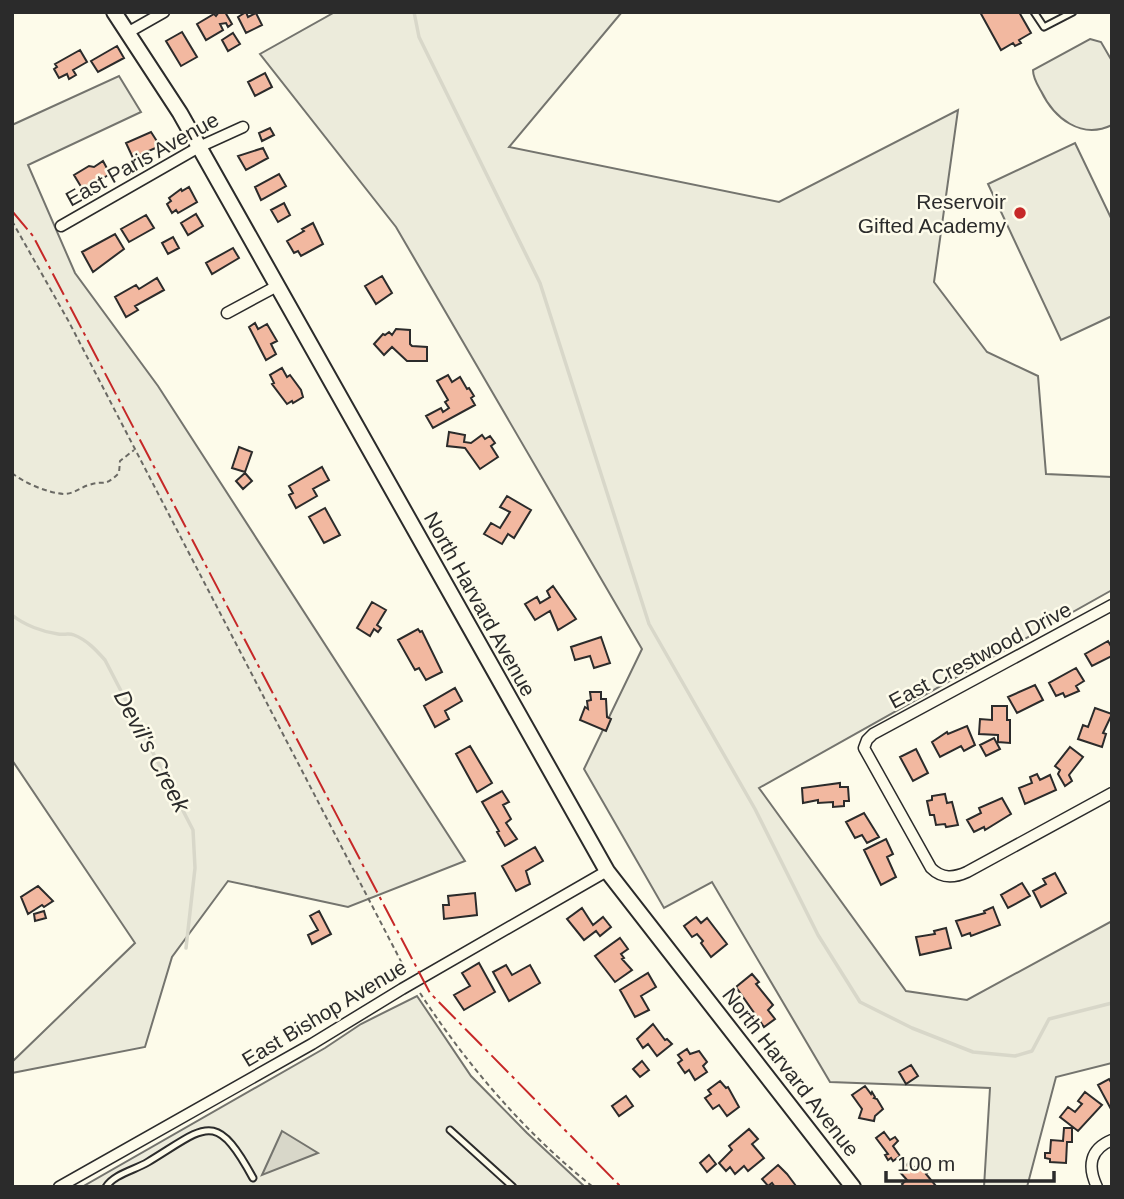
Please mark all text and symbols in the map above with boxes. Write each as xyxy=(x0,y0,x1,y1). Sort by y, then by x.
street label: East Paris Avenue xyxy=(62,107,222,211)
place label: Reservoir Gifted Academy xyxy=(858,190,1006,237)
marker: Reservoir Gifted Academy xyxy=(1012,205,1028,221)
street label: North Harvard Avenue xyxy=(420,508,540,700)
street label: East Crestwood Drive xyxy=(885,597,1075,713)
water label: Devil's Creek xyxy=(109,685,196,818)
street label: East Bishop Avenue xyxy=(238,955,410,1071)
street label: North Harvard Avenue xyxy=(718,983,864,1161)
scale bar xyxy=(886,1140,1054,1184)
text: 100 m xyxy=(897,1152,955,1175)

